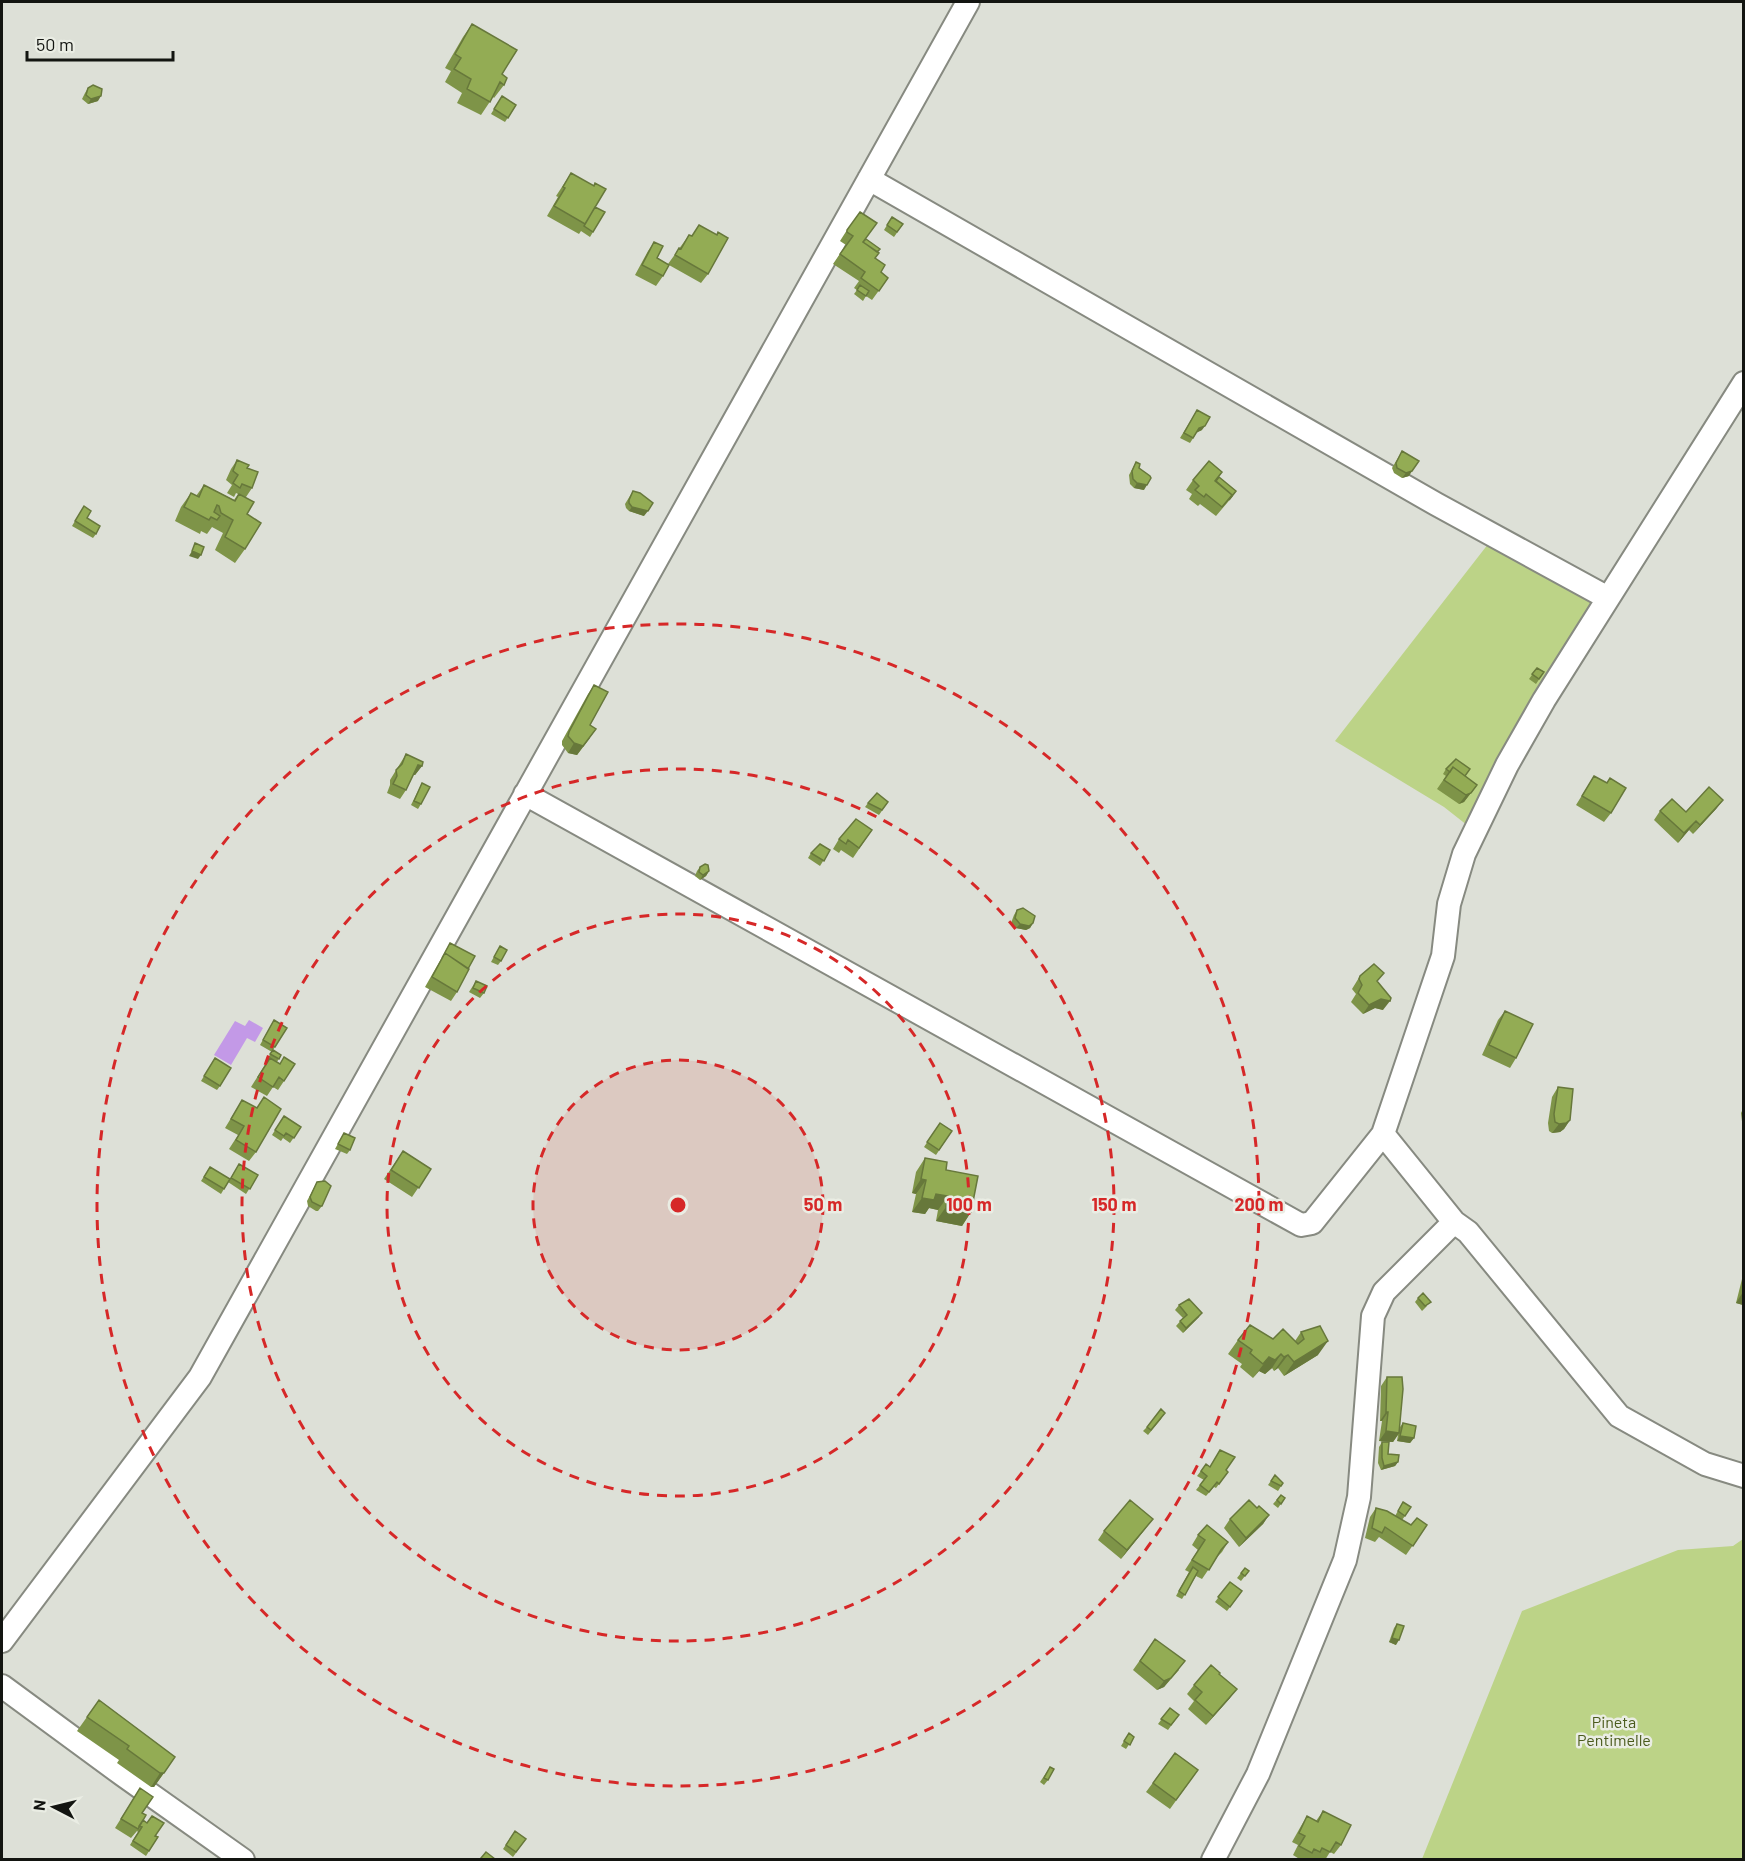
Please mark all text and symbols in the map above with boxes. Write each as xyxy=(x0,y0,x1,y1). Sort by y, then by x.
scale bar xyxy=(27,24,172,62)
text: 50 m xyxy=(36,33,74,55)
text: 50 m xyxy=(804,1193,842,1215)
text: 100 m xyxy=(946,1193,992,1215)
text: 150 m xyxy=(1092,1193,1136,1215)
text: 200 m xyxy=(1234,1193,1284,1215)
centre of rings xyxy=(668,1195,688,1215)
park label: Pineta Pentimelle xyxy=(1577,1712,1651,1749)
north arrow xyxy=(24,1777,84,1837)
text: N xyxy=(29,1799,49,1812)

